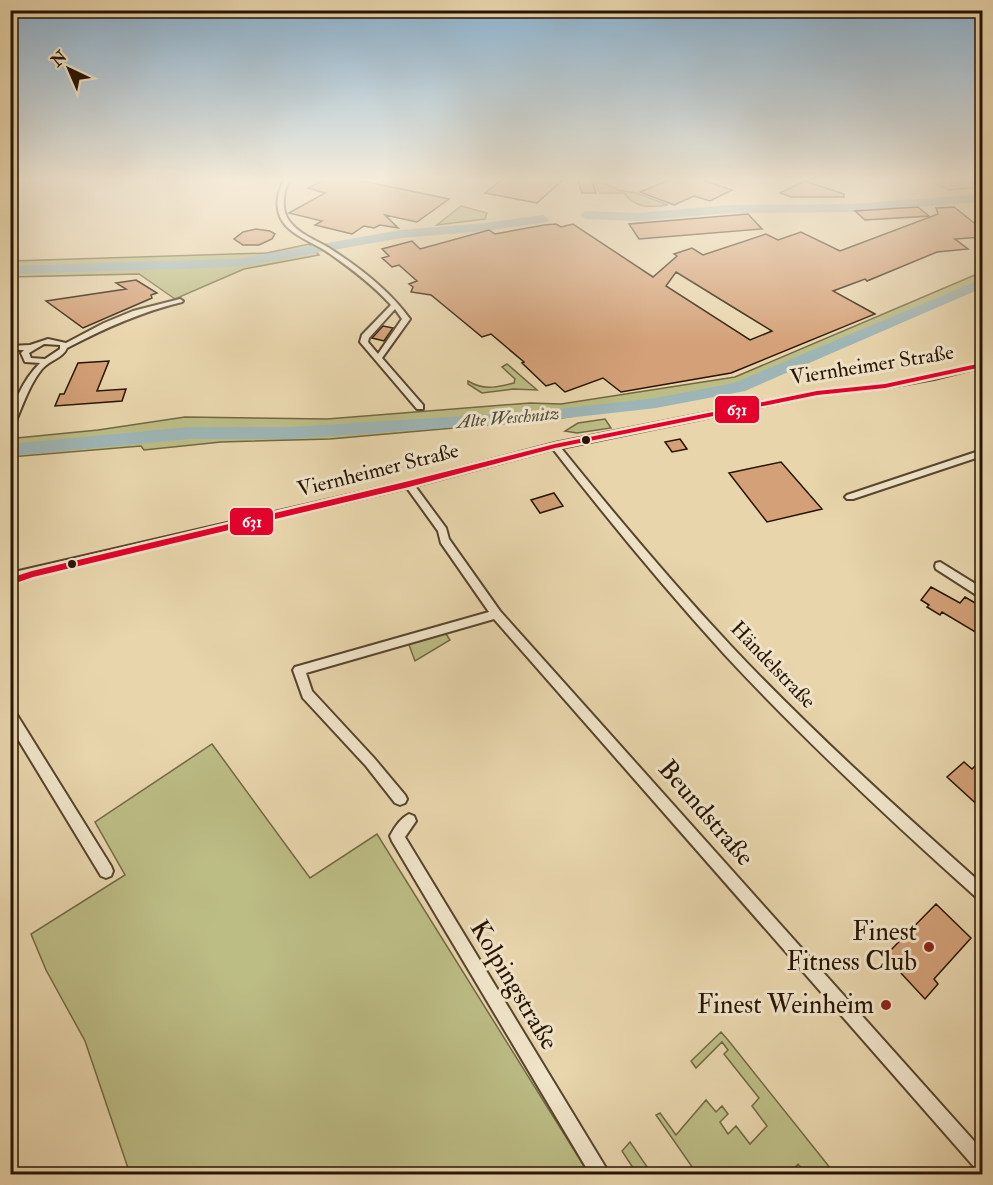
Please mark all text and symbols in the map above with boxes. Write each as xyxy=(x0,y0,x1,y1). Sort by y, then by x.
north arrow xyxy=(39,39,99,99)
text: N xyxy=(46,46,72,72)
street label: Viernheimer Straße xyxy=(788,339,956,391)
line badge: 631 xyxy=(714,395,760,424)
text: 631 xyxy=(727,400,747,420)
water label: Alte Weschnitz xyxy=(454,402,560,434)
unlabelled marker xyxy=(580,434,592,446)
street label: Viernheimer Straße xyxy=(295,437,462,503)
line badge: 631 xyxy=(229,507,274,536)
text: 631 xyxy=(242,512,262,532)
unlabelled marker xyxy=(66,558,78,570)
street label: Händelstraße xyxy=(724,615,822,715)
street label: Beundstraße xyxy=(651,753,761,873)
street label: Kolpingstraße xyxy=(462,914,565,1056)
place label: Finest Fitness Club xyxy=(786,916,917,978)
marker: Finest Fitness Club xyxy=(922,940,936,954)
place label: Finest Weinheim xyxy=(697,989,874,1021)
marker: Finest Weinheim xyxy=(879,998,893,1012)

